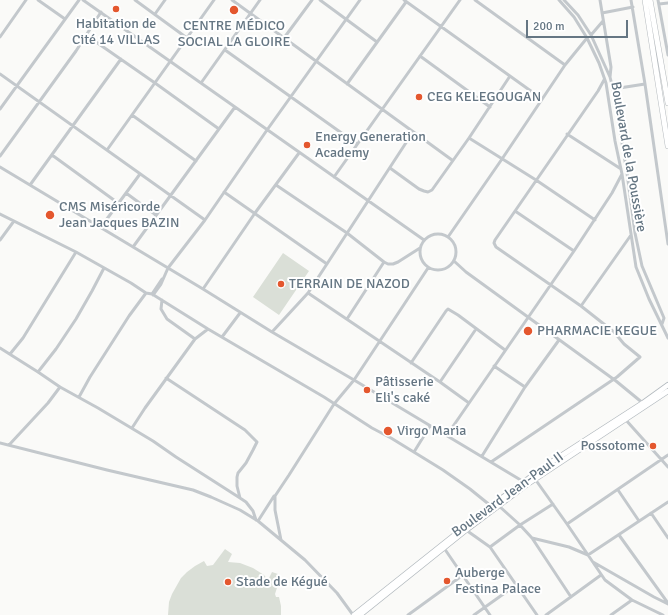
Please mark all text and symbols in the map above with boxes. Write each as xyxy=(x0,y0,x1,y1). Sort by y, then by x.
marker: Habitation de Cité 14 VILLAS xyxy=(111,4,121,14)
marker: CENTRE MÉDICO SOCIAL LA GLOIRE xyxy=(228,4,240,16)
scale bar xyxy=(528,12,630,38)
place label: Habitation de Cité 14 VILLAS xyxy=(72,16,160,48)
place label: CENTRE MÉDICO SOCIAL LA GLOIRE xyxy=(178,18,290,50)
text: 200 m xyxy=(533,19,565,34)
street label: Boulevard de la Poussière xyxy=(606,80,650,234)
place label: CEG KELEGOUGAN xyxy=(427,89,541,105)
marker: CEG KELEGOUGAN xyxy=(414,92,424,102)
place label: Energy Generation Academy xyxy=(315,129,426,162)
marker: Energy Generation Academy xyxy=(302,140,312,150)
place label: CMS Miséricorde Jean Jacques BAZIN xyxy=(59,199,179,232)
marker: CMS Miséricorde Jean Jacques BAZIN xyxy=(44,209,56,221)
place label: TERRAIN DE NAZOD xyxy=(289,276,410,292)
marker: TERRAIN DE NAZOD xyxy=(276,279,286,289)
place label: PHARMACIE KEGUE xyxy=(537,323,657,339)
marker: PHARMACIE KEGUE xyxy=(522,325,534,337)
place label: Pâtisserie Eli's caké xyxy=(375,374,434,406)
marker: Pâtisserie Eli's caké xyxy=(362,385,372,395)
place label: Virgo Maria xyxy=(397,423,466,439)
marker: Virgo Maria xyxy=(382,425,394,437)
place label: Possotome xyxy=(581,438,645,454)
marker: Possotome xyxy=(648,441,658,451)
street label: Boulevard Jean-Paul II xyxy=(449,449,567,541)
place label: Auberge Festina Palace xyxy=(455,565,541,598)
place label: Stade de Kégué xyxy=(236,574,328,590)
marker: Auberge Festina Palace xyxy=(442,576,452,586)
marker: Stade de Kégué xyxy=(223,577,233,587)

